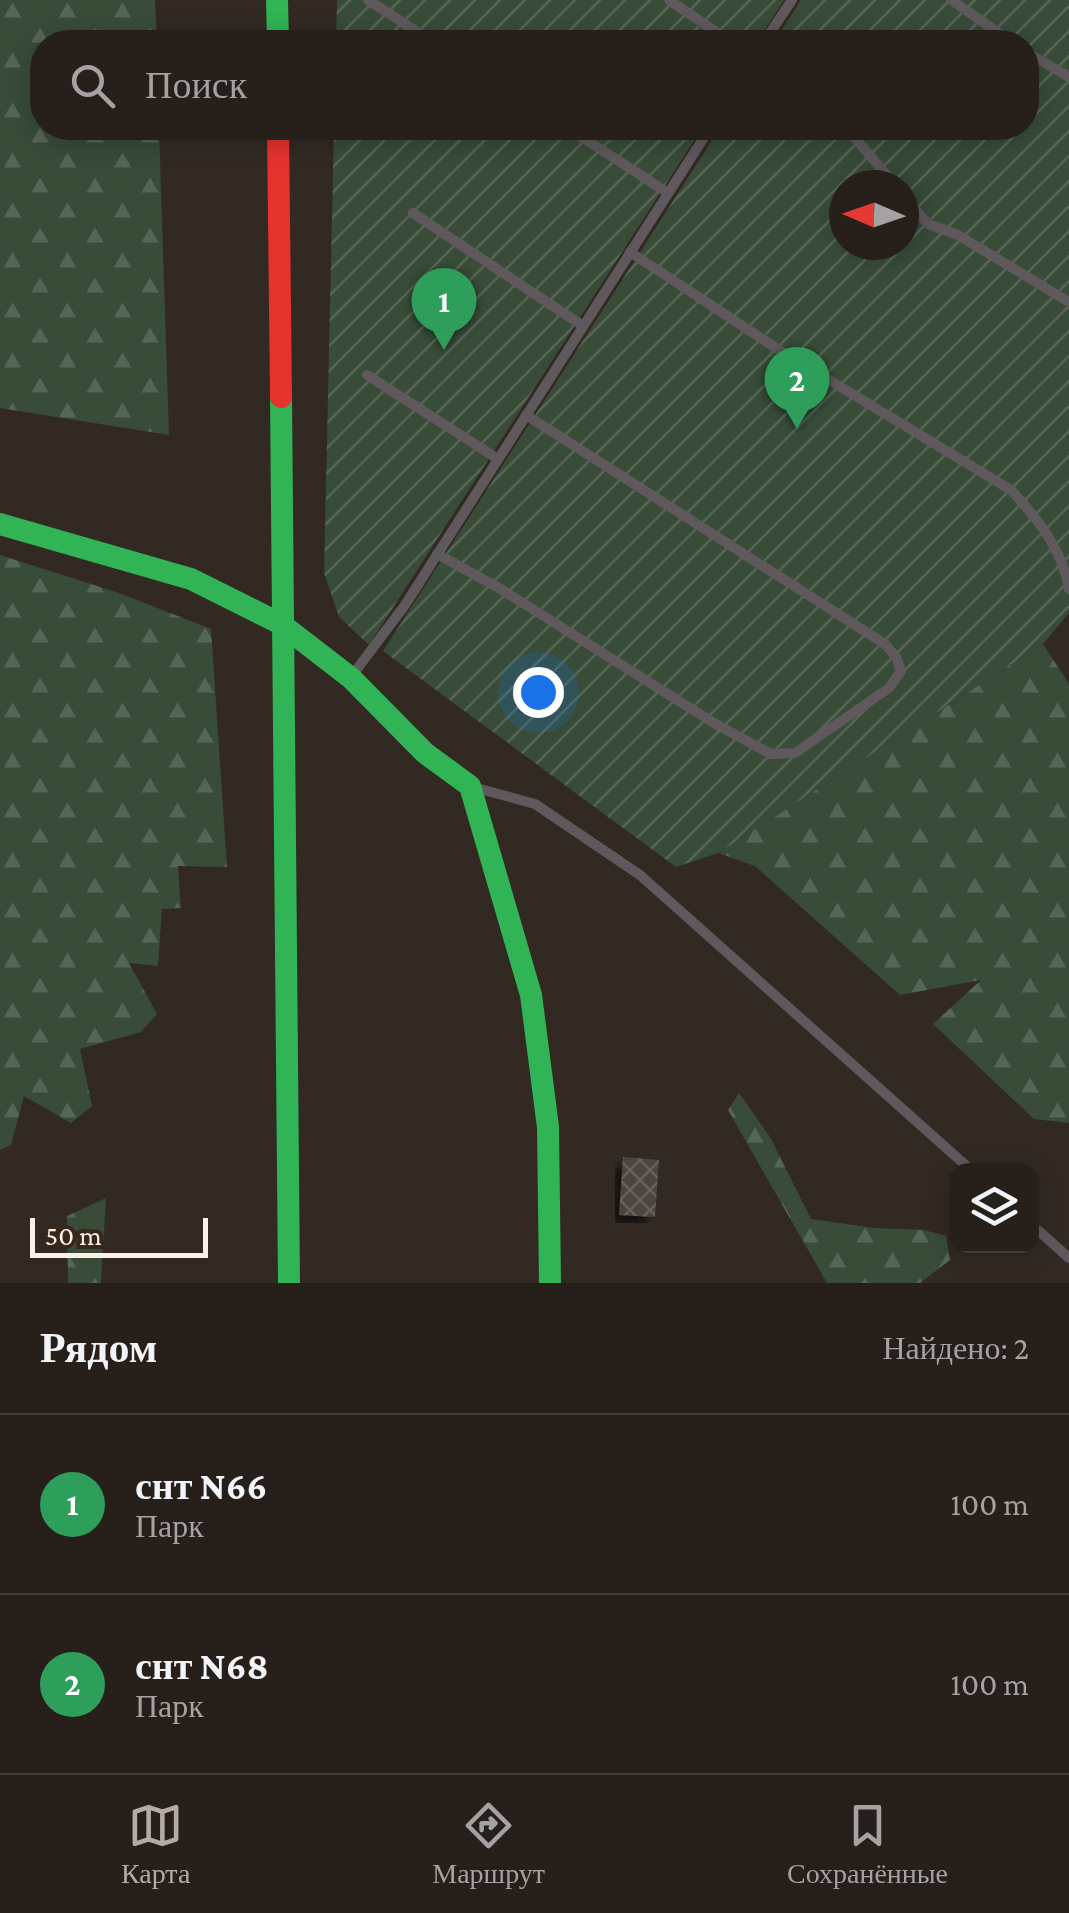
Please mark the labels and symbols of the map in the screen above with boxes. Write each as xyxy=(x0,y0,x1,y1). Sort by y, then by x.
north arrow xyxy=(829,170,919,260)
pin: 1 xyxy=(412,268,476,350)
pin: 2 xyxy=(764,346,830,429)
your location xyxy=(513,667,564,718)
scale bar xyxy=(30,1213,208,1258)

